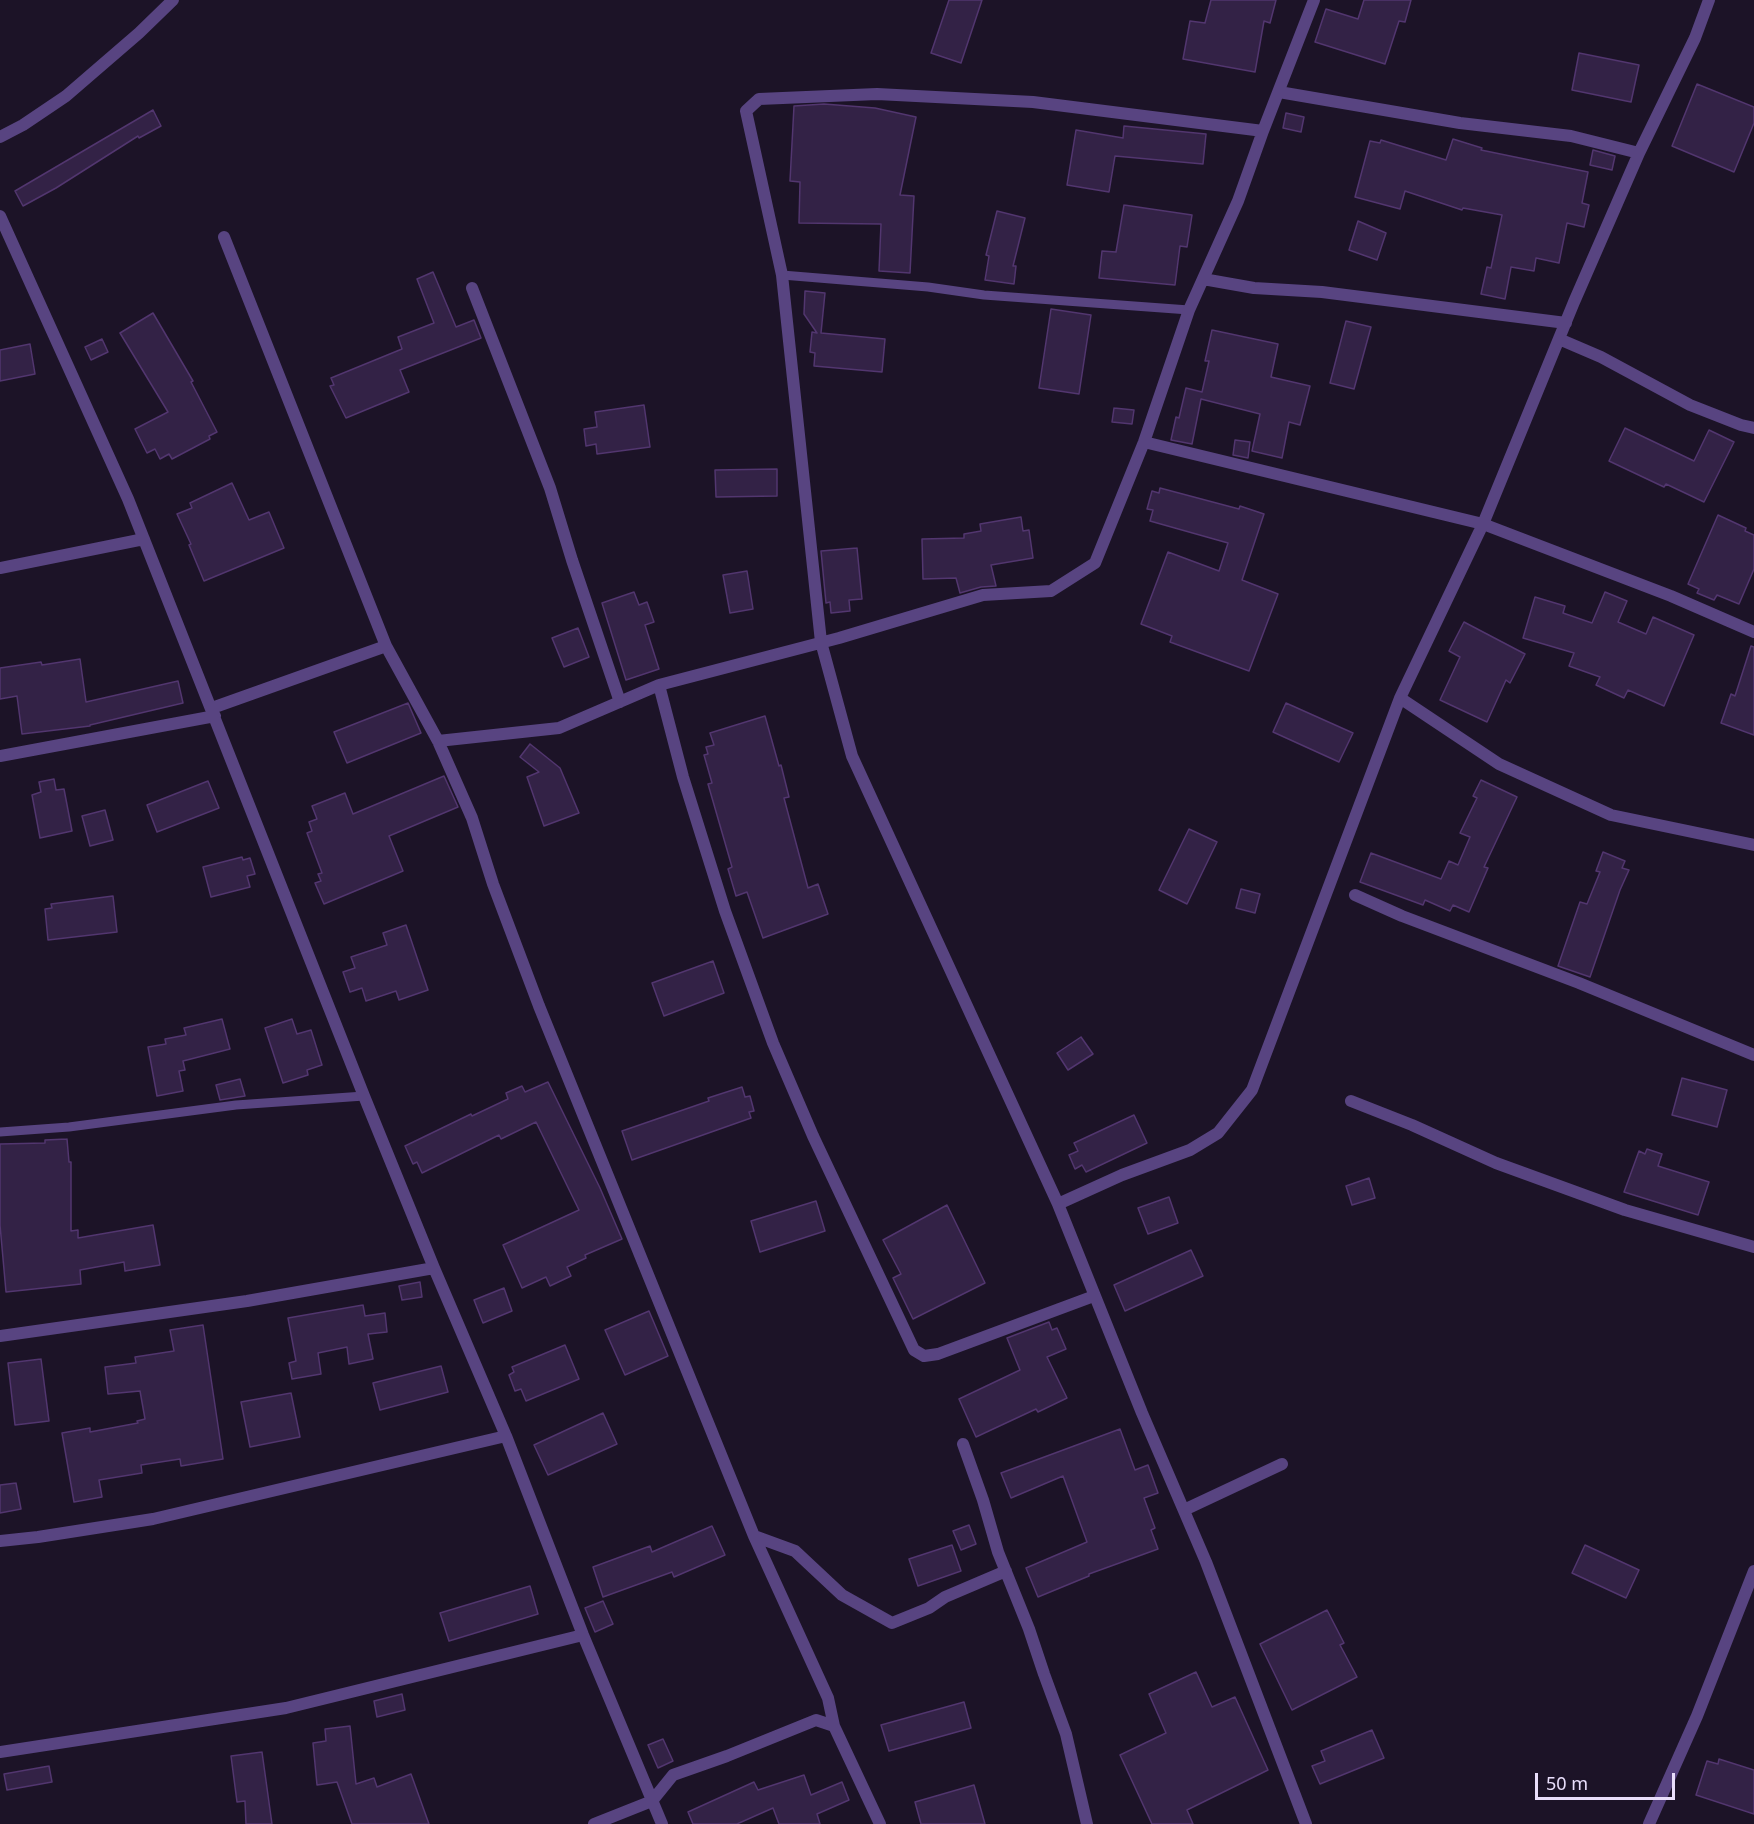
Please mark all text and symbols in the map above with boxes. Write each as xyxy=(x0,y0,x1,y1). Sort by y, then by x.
scale bar xyxy=(1538,1761,1678,1799)
text: 50 m xyxy=(1546,1771,1588,1795)

